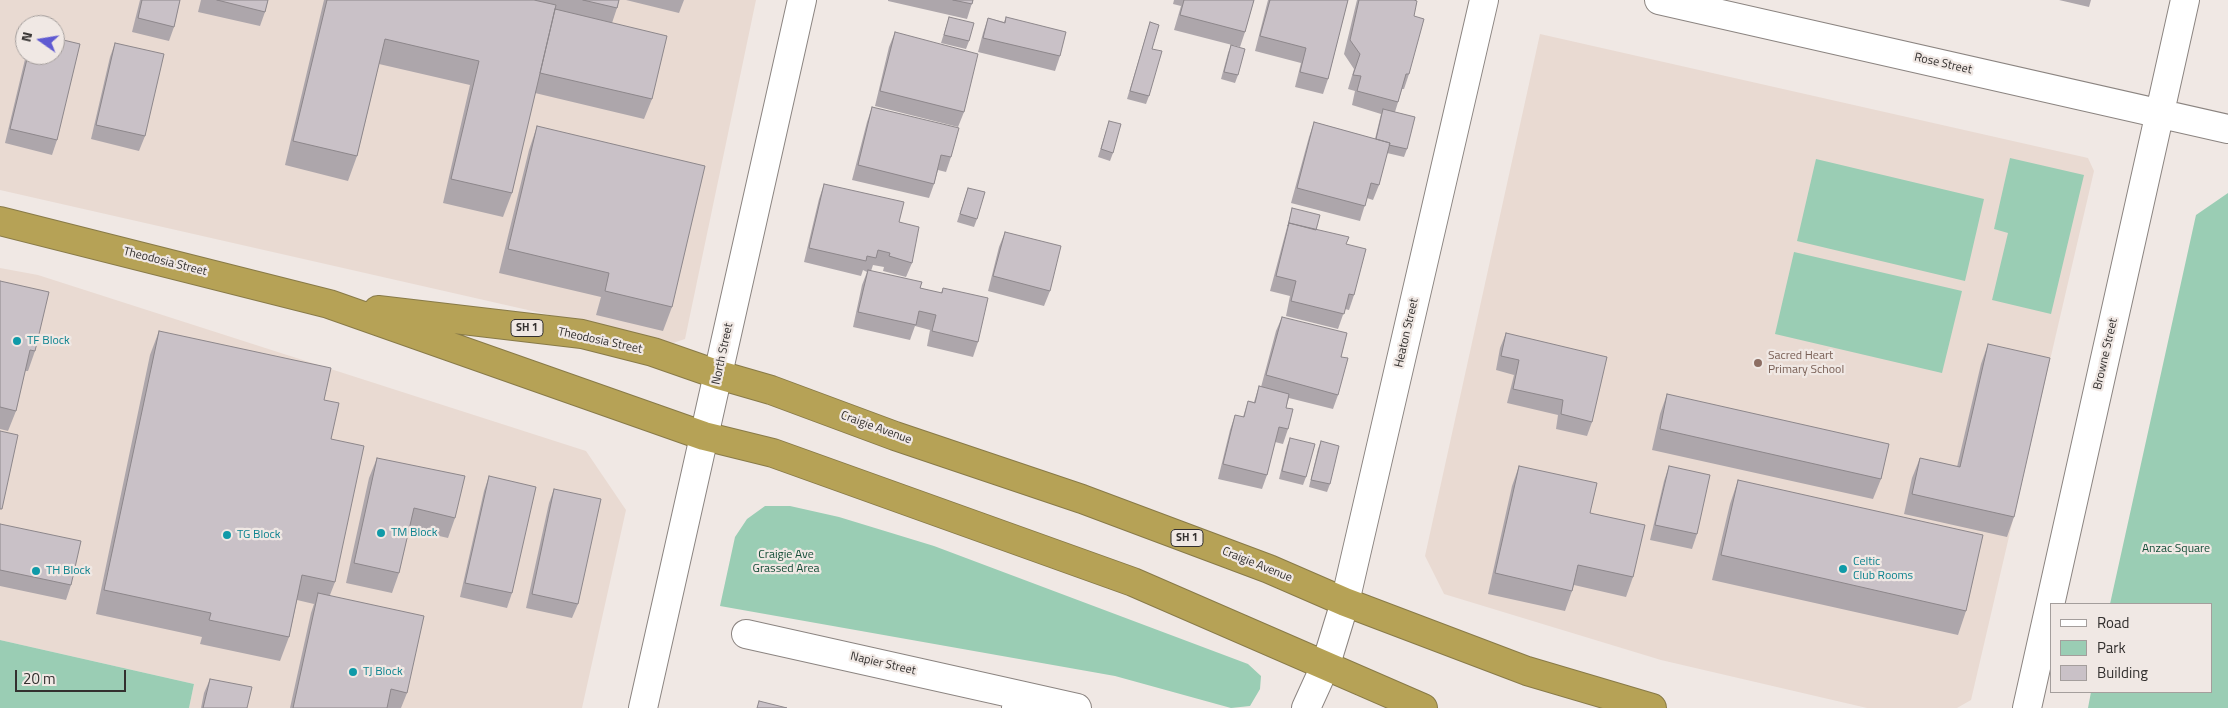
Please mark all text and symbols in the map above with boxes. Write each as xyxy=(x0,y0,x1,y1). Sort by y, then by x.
north arrow xyxy=(15,15,65,65)
text: N xyxy=(15,30,37,44)
street label: Rose Street xyxy=(1913,50,1973,78)
street label: Theodosia Street xyxy=(122,245,208,279)
street label: Heaton Street xyxy=(1392,297,1422,369)
street label: Browne Street xyxy=(2091,317,2121,391)
road number: SH 1 xyxy=(511,319,543,336)
street label: North Street xyxy=(709,322,737,386)
street label: Theodosia Street xyxy=(557,325,643,357)
place label: TF Block xyxy=(27,334,70,348)
marker: TF Block xyxy=(11,335,23,347)
place label: Sacred Heart Primary School xyxy=(1768,349,1844,377)
marker: Sacred Heart Primary School xyxy=(1752,357,1764,369)
street label: Craigie Avenue xyxy=(839,409,913,447)
place label: TM Block xyxy=(391,526,438,540)
marker: TM Block xyxy=(375,527,387,539)
place label: TG Block xyxy=(237,528,281,542)
marker: TG Block xyxy=(221,529,233,541)
road number: SH 1 xyxy=(1171,530,1203,546)
park label: Anzac Square xyxy=(2142,542,2210,556)
street label: Craigie Avenue xyxy=(1220,544,1294,586)
park label: Craigie Ave Grassed Area xyxy=(752,548,820,576)
place label: Celtic Club Rooms xyxy=(1853,555,1913,583)
marker: Celtic Club Rooms xyxy=(1837,563,1849,575)
place label: TH Block xyxy=(46,564,91,578)
marker: TH Block xyxy=(30,565,42,577)
legend xyxy=(2050,603,2213,693)
text: Road xyxy=(2097,611,2129,634)
text: Park xyxy=(2097,636,2126,659)
street label: Napier Street xyxy=(849,649,917,679)
scale bar xyxy=(18,660,129,692)
text: Building xyxy=(2097,661,2148,684)
place label: TJ Block xyxy=(363,665,403,679)
marker: TJ Block xyxy=(347,666,359,678)
text: 20 m xyxy=(23,667,56,690)

